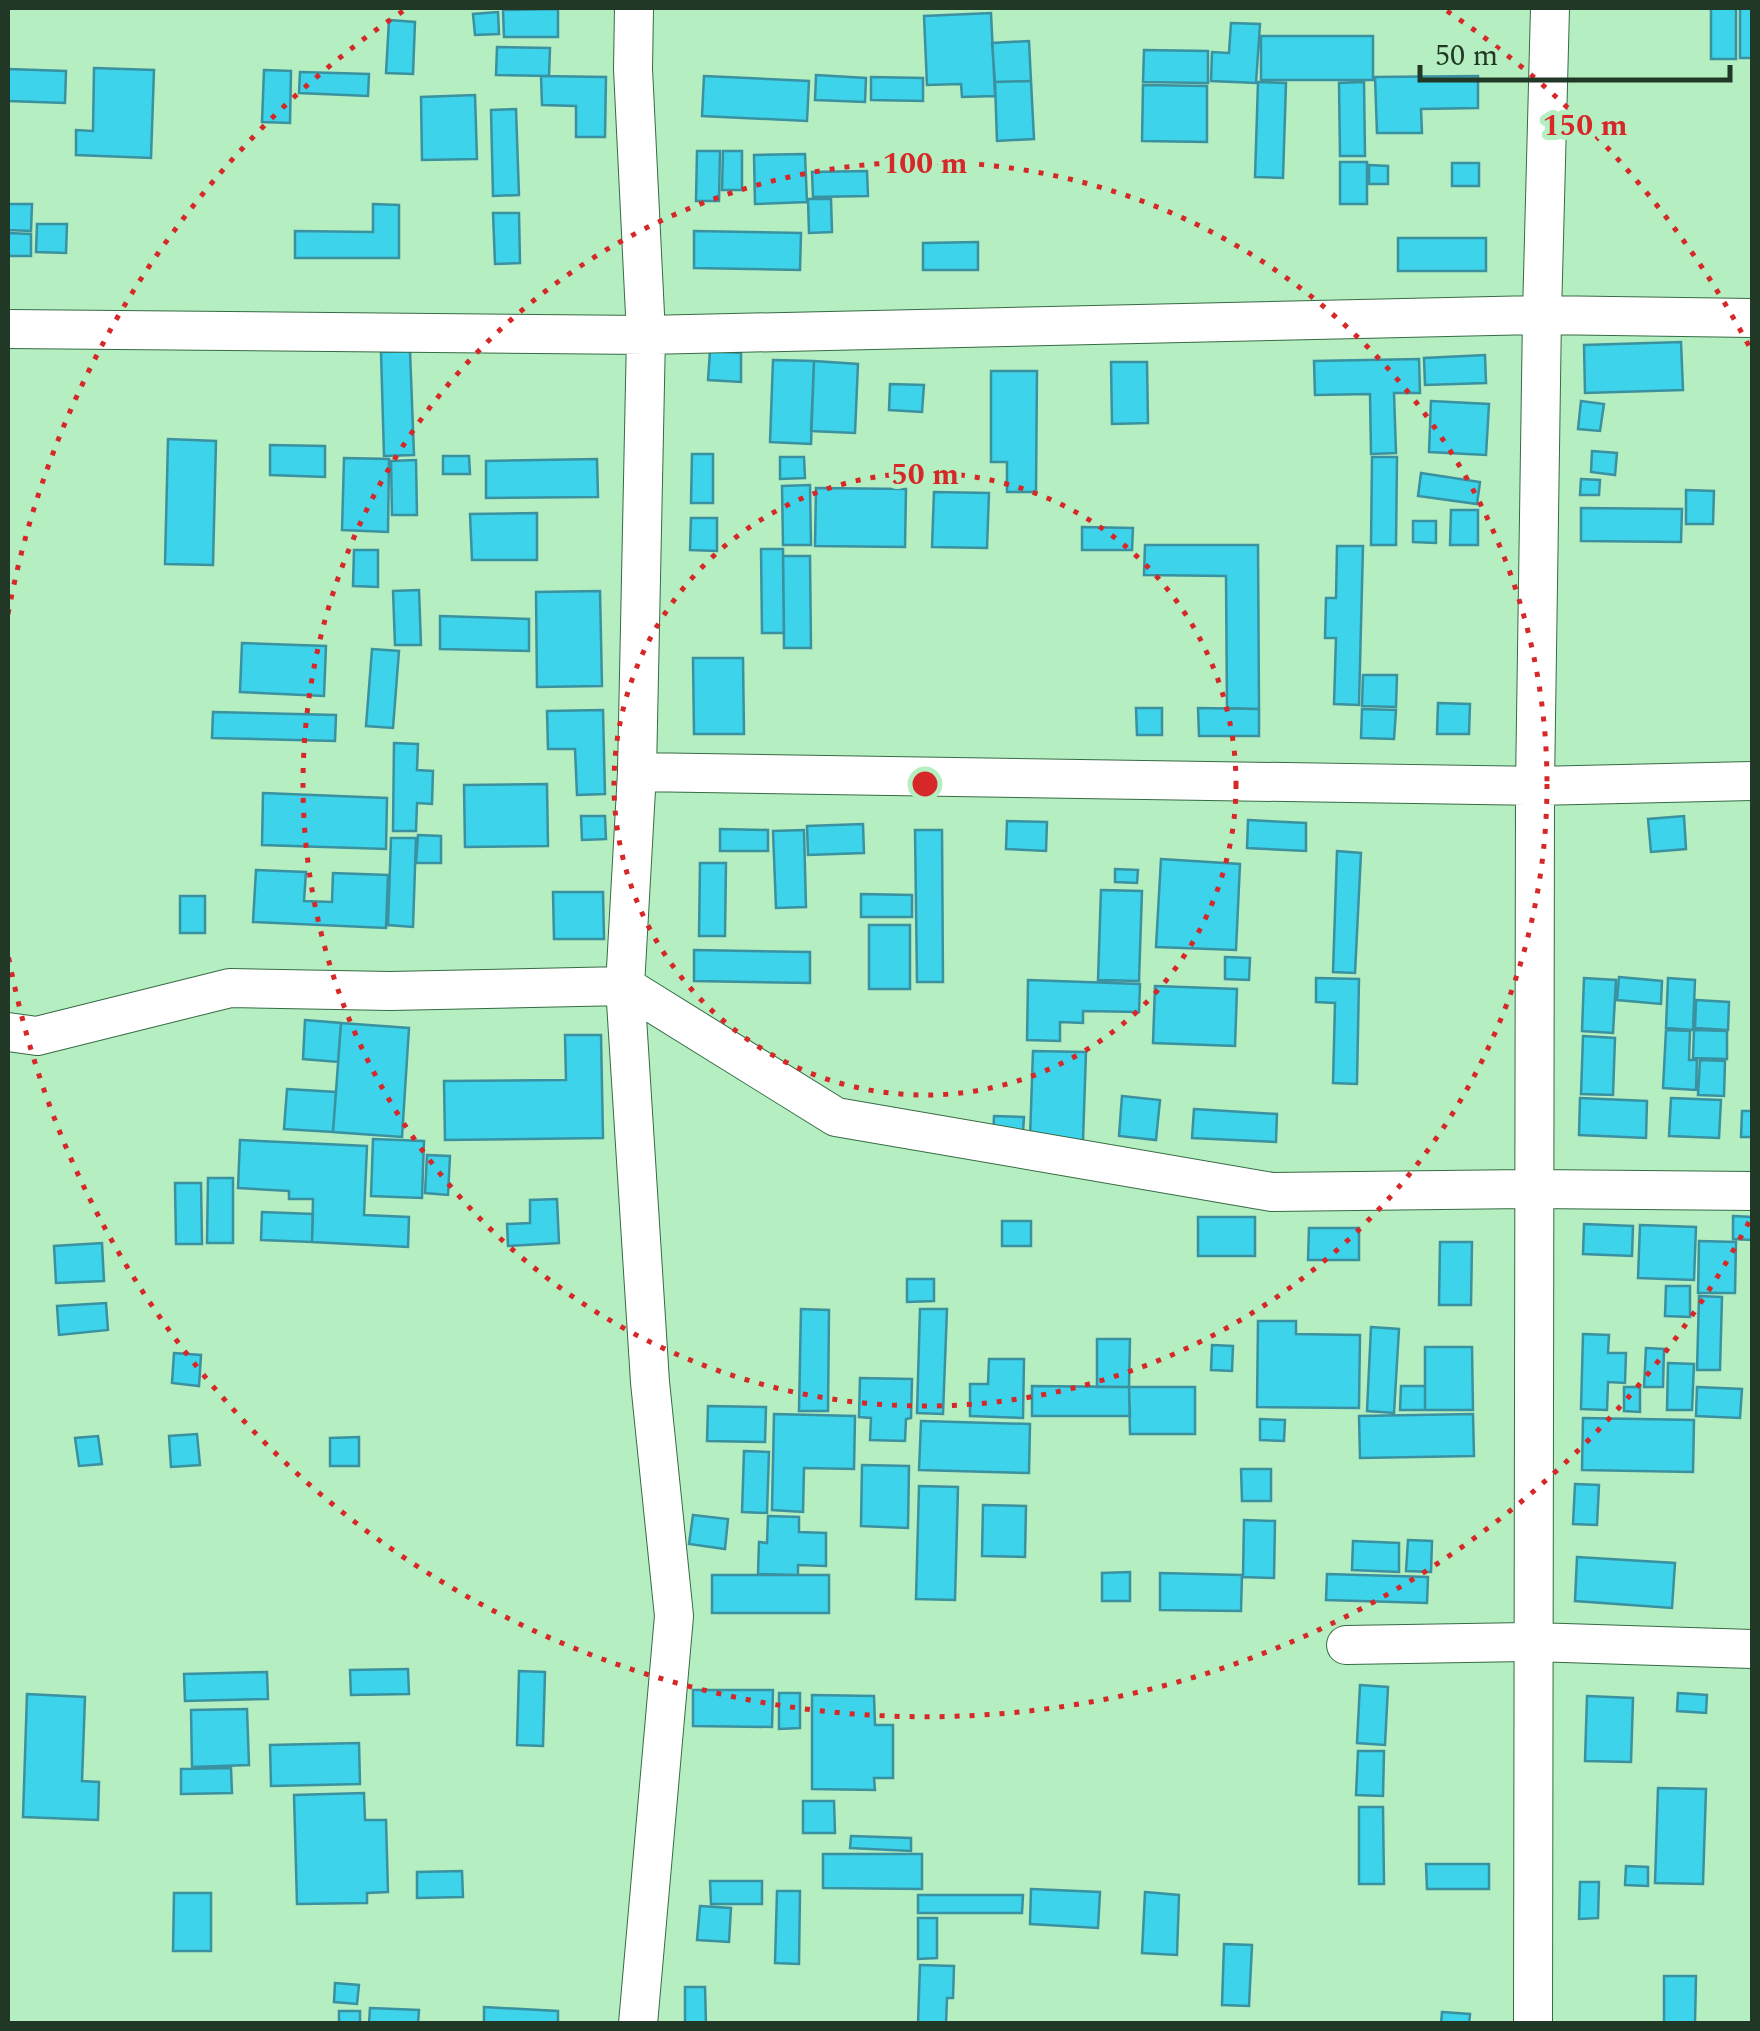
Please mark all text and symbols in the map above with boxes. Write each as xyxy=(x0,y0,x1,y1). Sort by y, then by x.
scale bar xyxy=(1420,20,1730,82)
text: 50 m xyxy=(1435,33,1498,79)
text: 150 m xyxy=(1542,103,1628,149)
text: 100 m xyxy=(882,141,968,187)
text: 50 m xyxy=(891,452,959,498)
centre of rings xyxy=(907,766,943,802)

